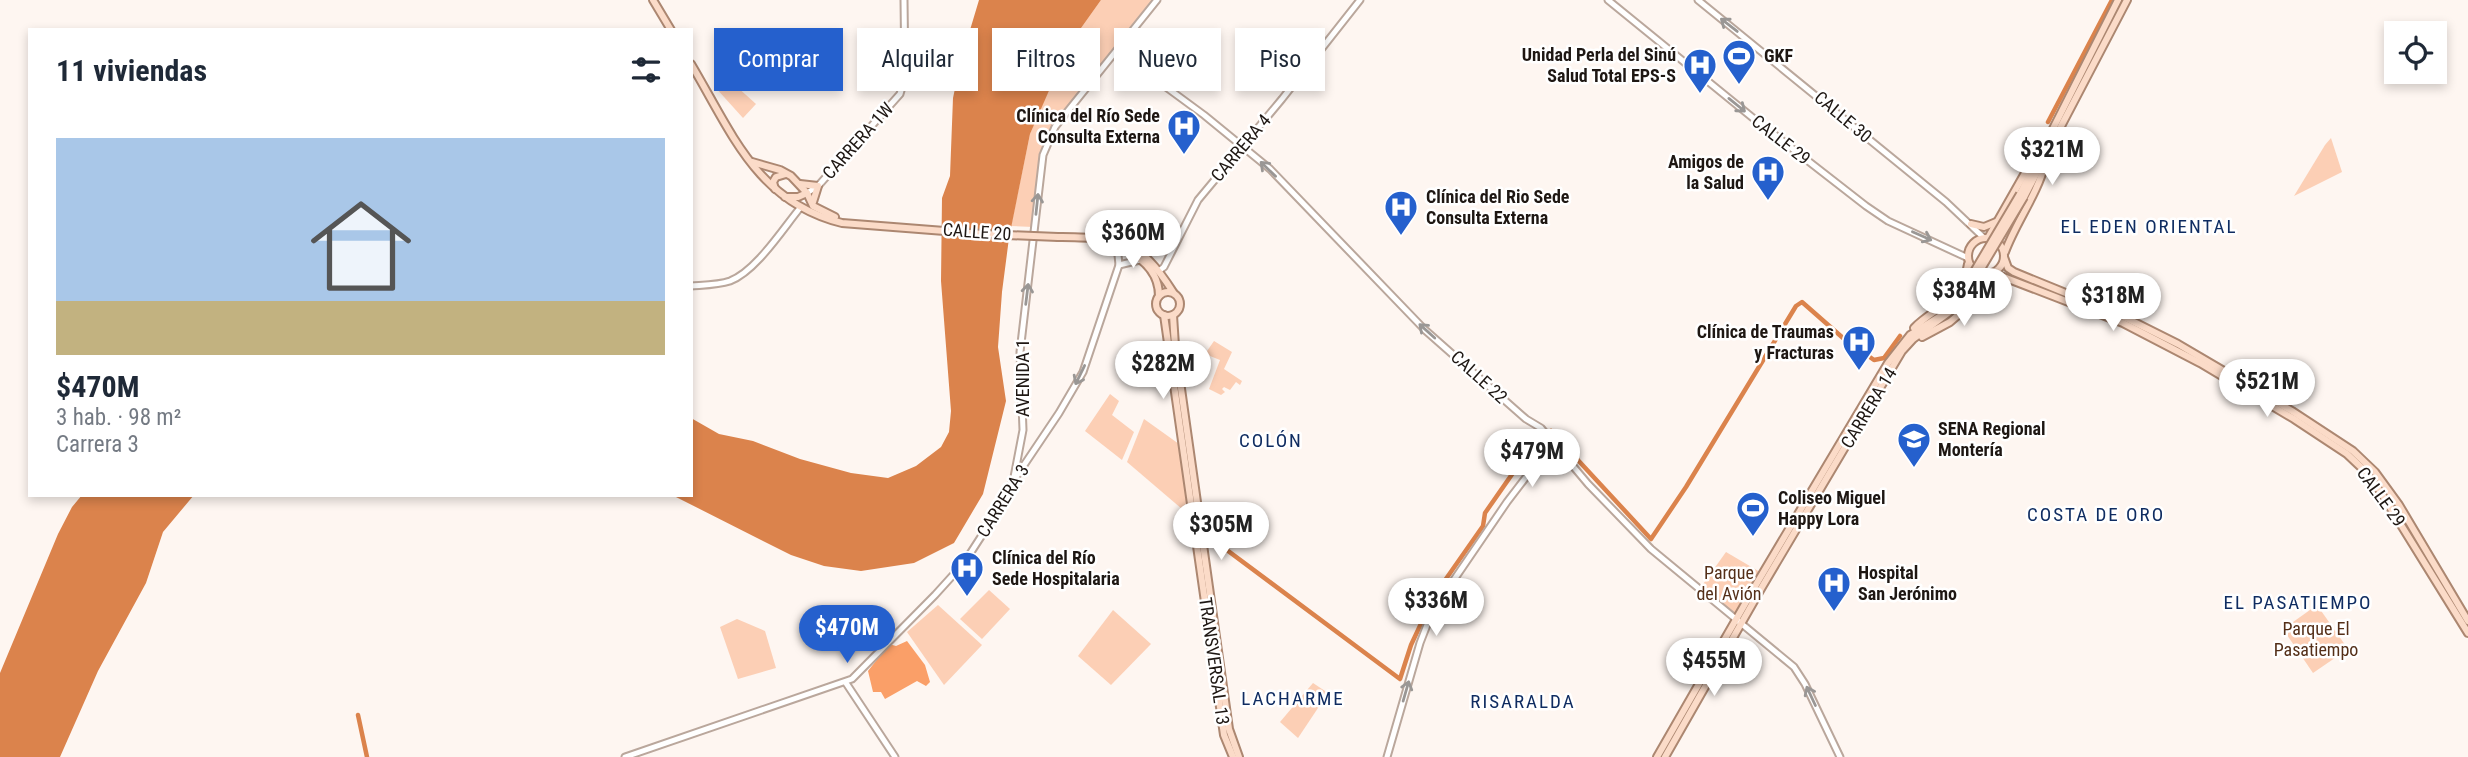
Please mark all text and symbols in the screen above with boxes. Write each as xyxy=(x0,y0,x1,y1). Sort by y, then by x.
one-way arrow xyxy=(1721,17,1739,32)
map controls xyxy=(2384,21,2447,84)
button: locate xyxy=(2384,21,2447,84)
chip: Comprar xyxy=(714,28,843,91)
chip: Alquilar xyxy=(857,28,978,91)
chip: Filtros xyxy=(992,28,1100,91)
chip: Nuevo xyxy=(1114,28,1221,91)
chip: Piso xyxy=(1235,28,1325,91)
sports icon: GKF xyxy=(1720,37,1758,86)
place label: Unidad Perla del Sinú Salud Total EPS-S xyxy=(1522,44,1676,86)
place label: GKF xyxy=(1764,45,1793,66)
hospital icon: Unidad Perla del Sinú Salud Total EPS-S xyxy=(1681,46,1719,95)
icon: filters xyxy=(627,51,665,89)
text: 11 viviendas xyxy=(56,53,207,88)
street label: CALLE 30 xyxy=(1810,87,1876,147)
street label: CARRERA 1W xyxy=(818,98,898,183)
one-way arrow xyxy=(1727,98,1745,113)
place label: Clínica del Río Sede Consulta Externa xyxy=(1016,105,1160,147)
hospital icon: Clínica del Río Sede Consulta Externa xyxy=(1165,107,1203,156)
street label: CARRERA 4 xyxy=(1206,110,1275,186)
street label: CALLE 29 xyxy=(1748,110,1815,169)
pin: $321M xyxy=(2003,128,2101,187)
text: $321M xyxy=(2020,136,2084,163)
place label: Amigos de la Salud xyxy=(1668,151,1744,193)
hospital icon: Amigos de la Salud xyxy=(1749,153,1787,202)
one-way arrow xyxy=(1260,160,1277,177)
icon: home xyxy=(298,183,424,309)
place label: Clínica del Rio Sede Consulta Externa xyxy=(1426,186,1570,228)
hospital icon: Clínica del Rio Sede Consulta Externa xyxy=(1382,188,1420,237)
one-way arrow xyxy=(1030,194,1043,216)
pin: $360M xyxy=(1084,210,1182,270)
district label: EL EDEN ORIENTAL xyxy=(2060,215,2238,238)
street label: CALLE 20 xyxy=(942,219,1012,244)
text: $360M xyxy=(1101,219,1165,246)
one-way arrow xyxy=(1910,230,1932,243)
pin: $384M xyxy=(1915,268,2013,328)
pin: $318M xyxy=(2064,274,2162,333)
text: $384M xyxy=(1932,277,1996,304)
text: $318M xyxy=(2081,282,2145,309)
one-way arrow xyxy=(1020,283,1033,306)
place label: Clínica de Traumas y Fracturas xyxy=(1697,321,1834,363)
one-way arrow xyxy=(1419,323,1436,340)
hospital icon: Clínica de Traumas y Fracturas xyxy=(1840,323,1878,372)
street label: AVENIDA 1 xyxy=(1012,339,1033,417)
pin: $282M xyxy=(1114,342,1212,401)
street label: CALLE 22 xyxy=(1447,346,1512,407)
text: $282M xyxy=(1131,350,1195,377)
pin: $521M xyxy=(2218,360,2316,419)
street label: CARRERA 14 xyxy=(1836,363,1901,452)
one-way arrow xyxy=(1073,364,1087,385)
text: $521M xyxy=(2235,368,2299,395)
text: $470M xyxy=(56,369,139,404)
text: 3 hab. · 98 m² xyxy=(56,404,181,431)
place label: SENA Regional Montería xyxy=(1938,418,2046,460)
school or university icon: SENA Regional Montería xyxy=(1895,420,1933,469)
district label: COLÓN xyxy=(1239,429,1303,452)
pin: $479M xyxy=(1483,430,1581,489)
text: Carrera 3 xyxy=(56,431,139,458)
text: $479M xyxy=(1500,438,1564,465)
street label: CARRERA 3 xyxy=(972,461,1033,541)
street label: CALLE 29 xyxy=(2353,463,2410,531)
place label: Coliseo Miguel Happy Lora xyxy=(1778,487,1885,529)
sports icon: Coliseo Miguel Happy Lora xyxy=(1734,489,1772,538)
pin: $305M xyxy=(1172,503,1270,562)
district label: COSTA DE ORO xyxy=(2027,503,2165,526)
text: $305M xyxy=(1189,511,1253,538)
place label: Clínica del Río Sede Hospitalaria xyxy=(992,547,1120,589)
hospital icon: Clínica del Río Sede Hospitalaria xyxy=(948,549,986,598)
park label: Parque del Avión xyxy=(1696,562,1762,604)
place label: Hospital San Jerónimo xyxy=(1858,562,1957,604)
hospital icon: Hospital San Jerónimo xyxy=(1815,564,1853,613)
pin: $336M xyxy=(1387,578,1485,638)
text: $336M xyxy=(1404,587,1468,614)
district label: EL PASATIEMPO xyxy=(2223,591,2373,614)
street label: TRANSVERSAL 13 xyxy=(1195,596,1234,726)
pin: $470M xyxy=(798,606,896,665)
text: $470M xyxy=(815,614,879,641)
park label: Parque El Pasatiempo xyxy=(2274,618,2358,660)
pin: $455M xyxy=(1665,638,1763,698)
text: $455M xyxy=(1682,647,1746,674)
one-way arrow xyxy=(1400,681,1413,703)
one-way arrow xyxy=(1804,685,1817,707)
district label: LACHARME xyxy=(1241,687,1345,710)
district label: RISARALDA xyxy=(1470,690,1576,713)

